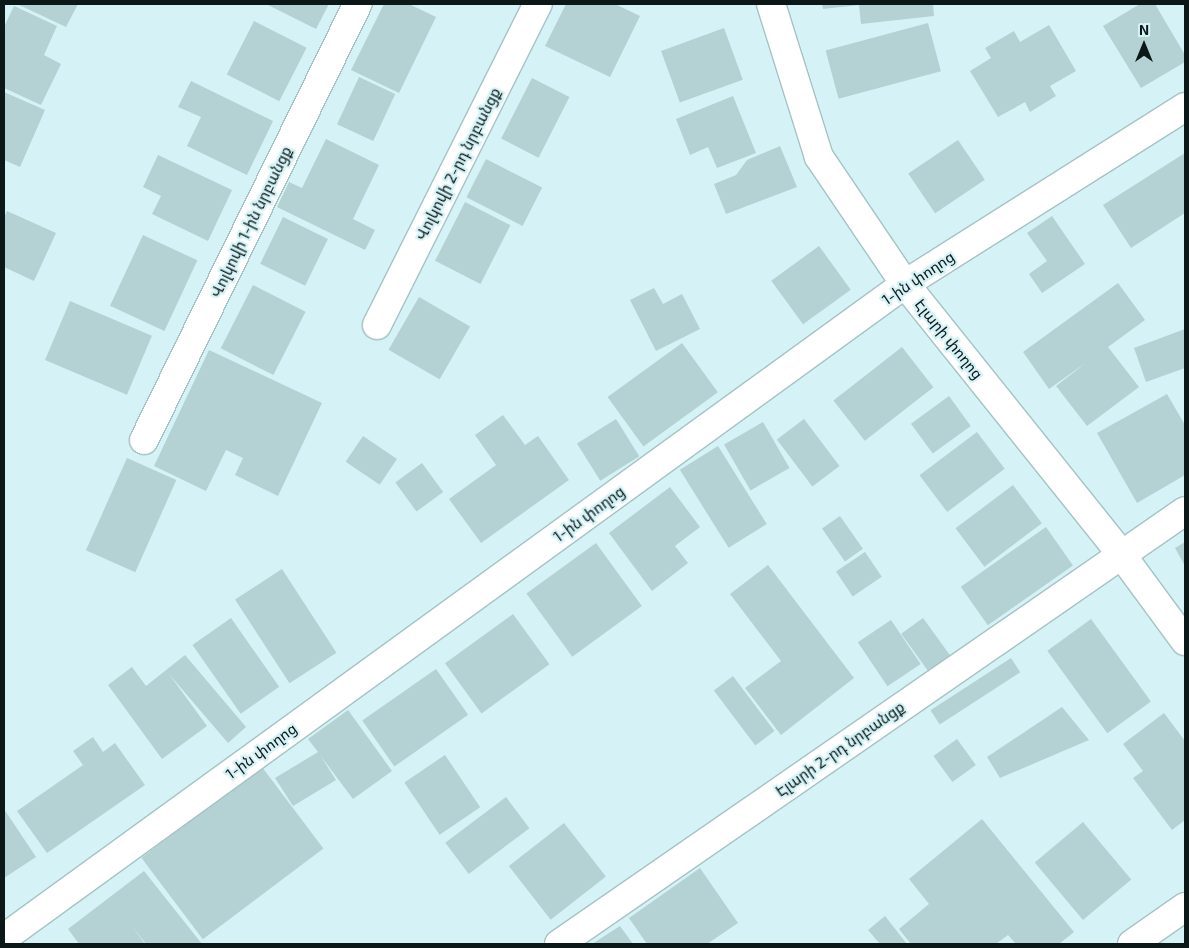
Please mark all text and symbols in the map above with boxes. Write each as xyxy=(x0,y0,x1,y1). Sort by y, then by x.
north arrow xyxy=(1119,20,1169,70)
text: N xyxy=(1139,21,1149,38)
street label: Վոլկովի 2-րդ նրբանցք xyxy=(412,85,504,243)
street label: Վոլկովի 1-ին նրբանցք xyxy=(207,143,295,301)
street label: 1-ին փողոց xyxy=(878,247,958,309)
street label: Էլարի փողոց xyxy=(911,295,987,383)
street label: 1-ին փողոց xyxy=(550,482,628,546)
street label: Էլարի 2-րդ նրբանցք xyxy=(772,698,908,800)
street label: 1-ին փողոց xyxy=(222,719,300,783)

